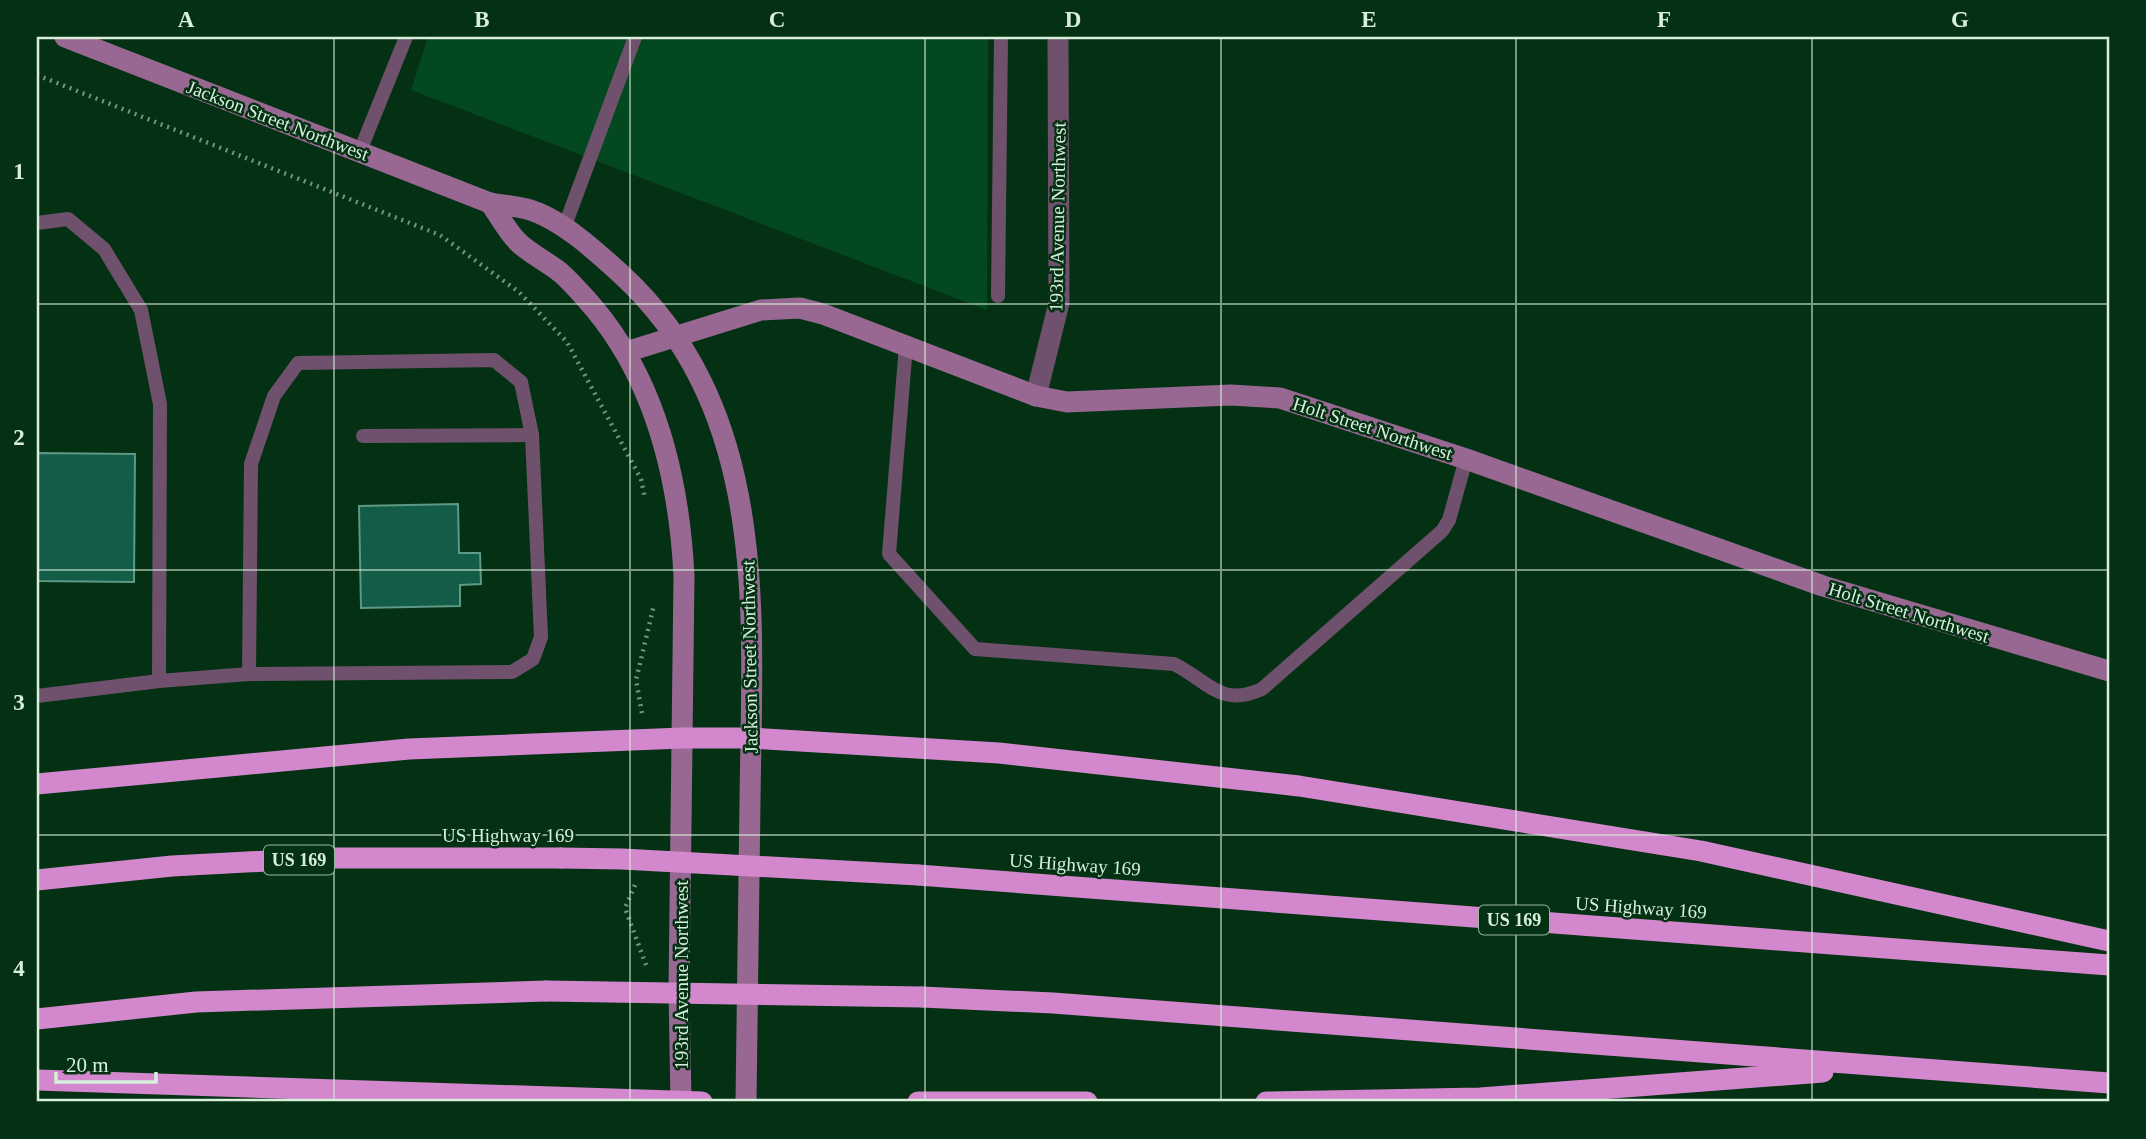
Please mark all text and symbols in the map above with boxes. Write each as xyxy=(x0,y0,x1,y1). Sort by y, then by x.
text: A xyxy=(178,7,195,32)
text: B xyxy=(474,7,490,32)
text: C xyxy=(769,7,785,32)
text: D xyxy=(1065,7,1081,32)
text: E xyxy=(1361,7,1377,32)
text: F xyxy=(1657,7,1671,32)
text: G xyxy=(1951,7,1969,32)
street label: Jackson Street Northwest xyxy=(184,76,372,165)
street label: 193rd Avenue Northwest xyxy=(1045,121,1070,312)
text: 1 xyxy=(13,159,25,184)
street label: Holt Street Northwest xyxy=(1290,393,1456,464)
text: 2 xyxy=(13,425,25,450)
street label: Jackson Street Northwest xyxy=(737,560,762,754)
street label: Holt Street Northwest xyxy=(1826,578,1992,647)
text: 3 xyxy=(13,690,25,715)
street label: US Highway 169 xyxy=(442,825,574,846)
road number: US 169 xyxy=(264,846,334,874)
street label: US Highway 169 xyxy=(1008,849,1142,880)
street label: 193rd Avenue Northwest xyxy=(671,879,692,1070)
street label: US Highway 169 xyxy=(1574,892,1708,923)
road number: US 169 xyxy=(1479,905,1549,934)
text: 4 xyxy=(13,956,25,981)
scale bar xyxy=(56,1041,156,1085)
text: 20 m xyxy=(66,1053,109,1077)

